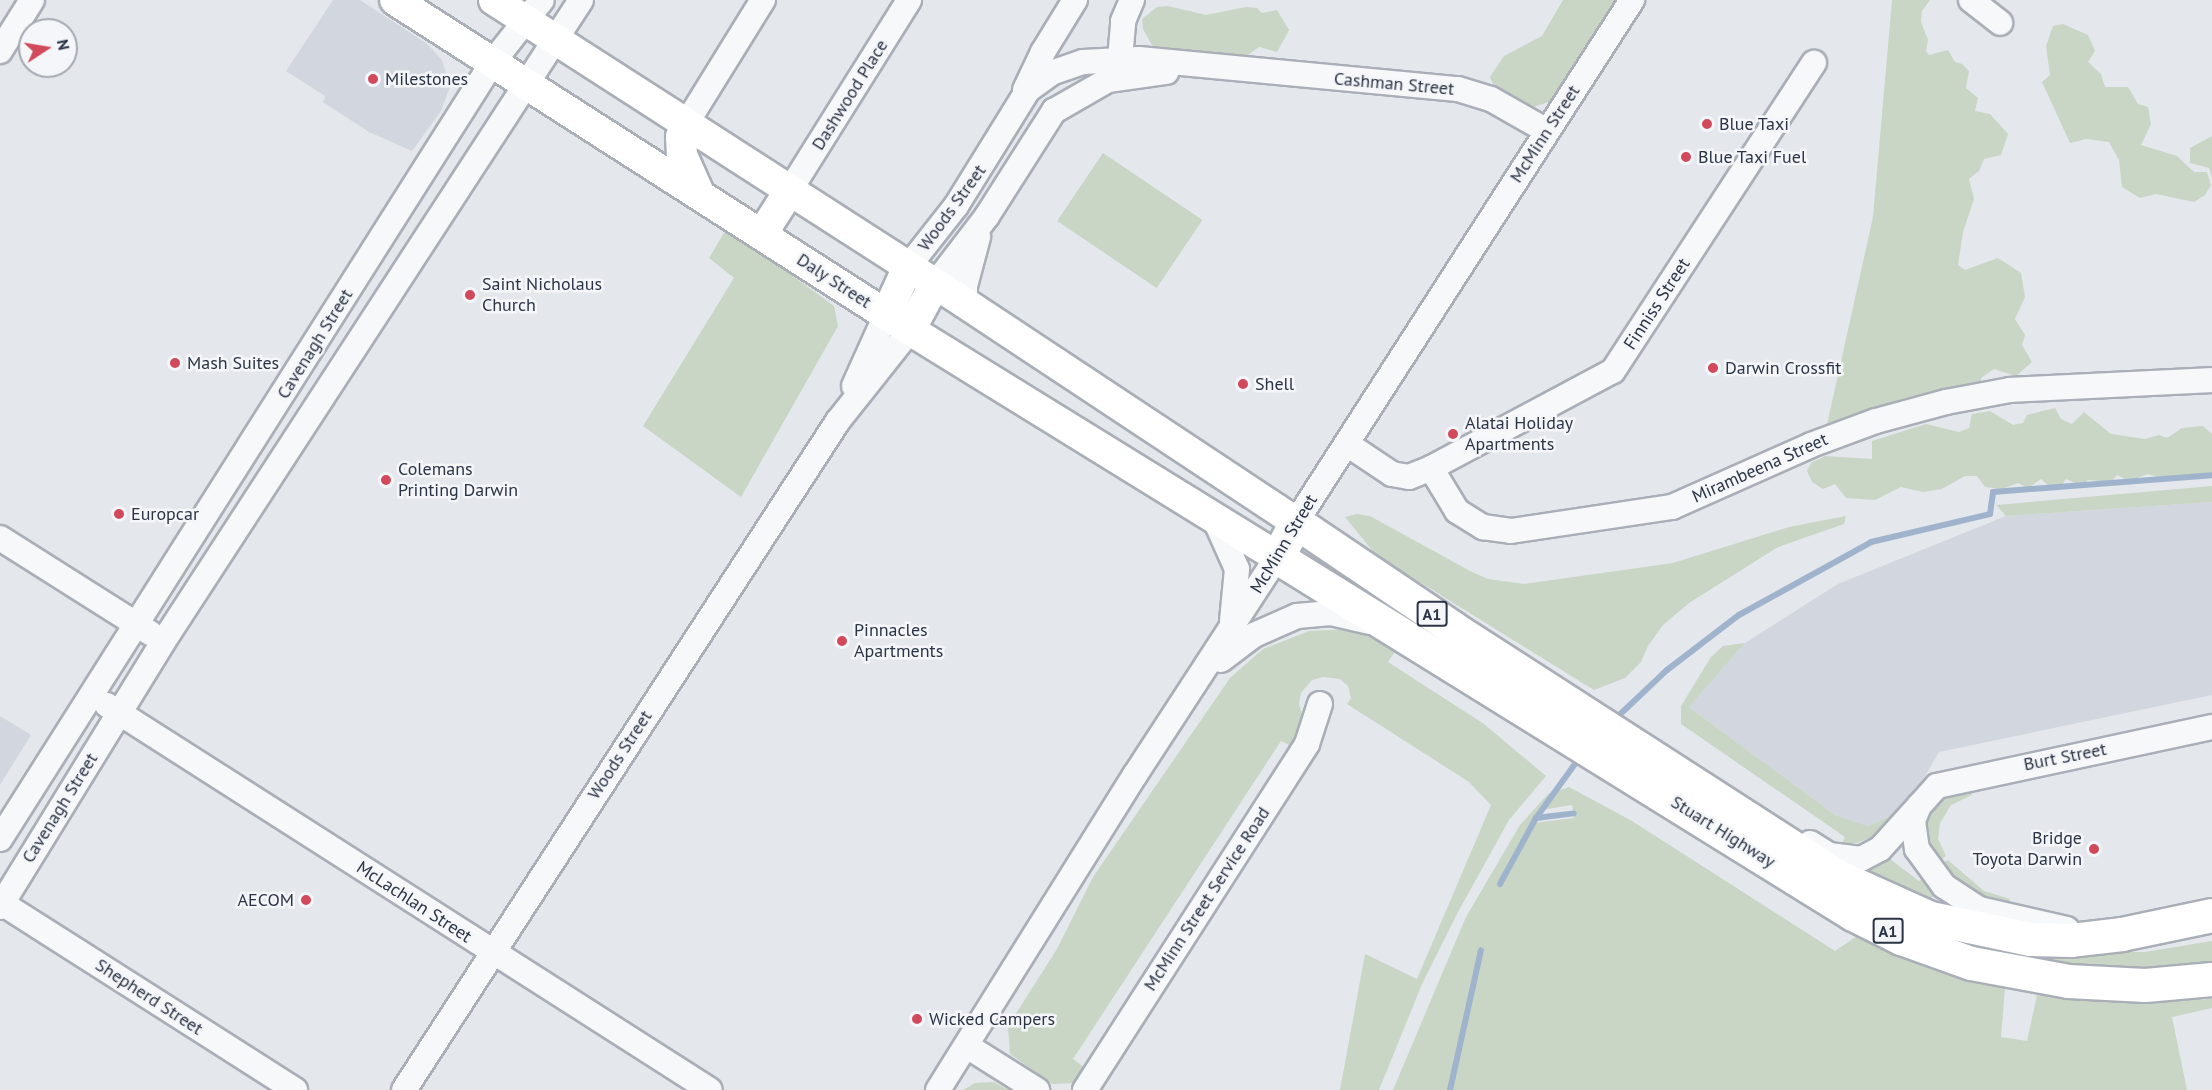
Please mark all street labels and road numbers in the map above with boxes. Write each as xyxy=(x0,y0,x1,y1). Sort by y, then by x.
street label: Dashwood Place xyxy=(807,36,893,154)
street label: Cashman Street xyxy=(1333,68,1455,100)
street label: McMinn Street xyxy=(1505,81,1585,187)
street label: Woods Street xyxy=(913,161,991,255)
street label: Daly Street xyxy=(792,249,876,313)
street label: Finniss Street xyxy=(1619,254,1695,354)
street label: Cavenagh Street xyxy=(273,285,357,403)
street label: Mirambeena Street xyxy=(1689,428,1831,508)
street label: McMinn Street xyxy=(1246,490,1322,598)
road number: A1 xyxy=(1416,601,1448,627)
street label: Woods Street xyxy=(583,707,657,803)
street label: Burt Street xyxy=(2022,738,2108,776)
street label: Cavenagh Street xyxy=(18,749,102,867)
street label: Stuart Highway xyxy=(1667,791,1779,873)
street label: McMinn Street Service Road xyxy=(1139,803,1275,995)
street label: McLachlan Street xyxy=(352,857,476,947)
road number: A1 xyxy=(1872,918,1904,944)
street label: Shepherd Street xyxy=(91,954,207,1040)

